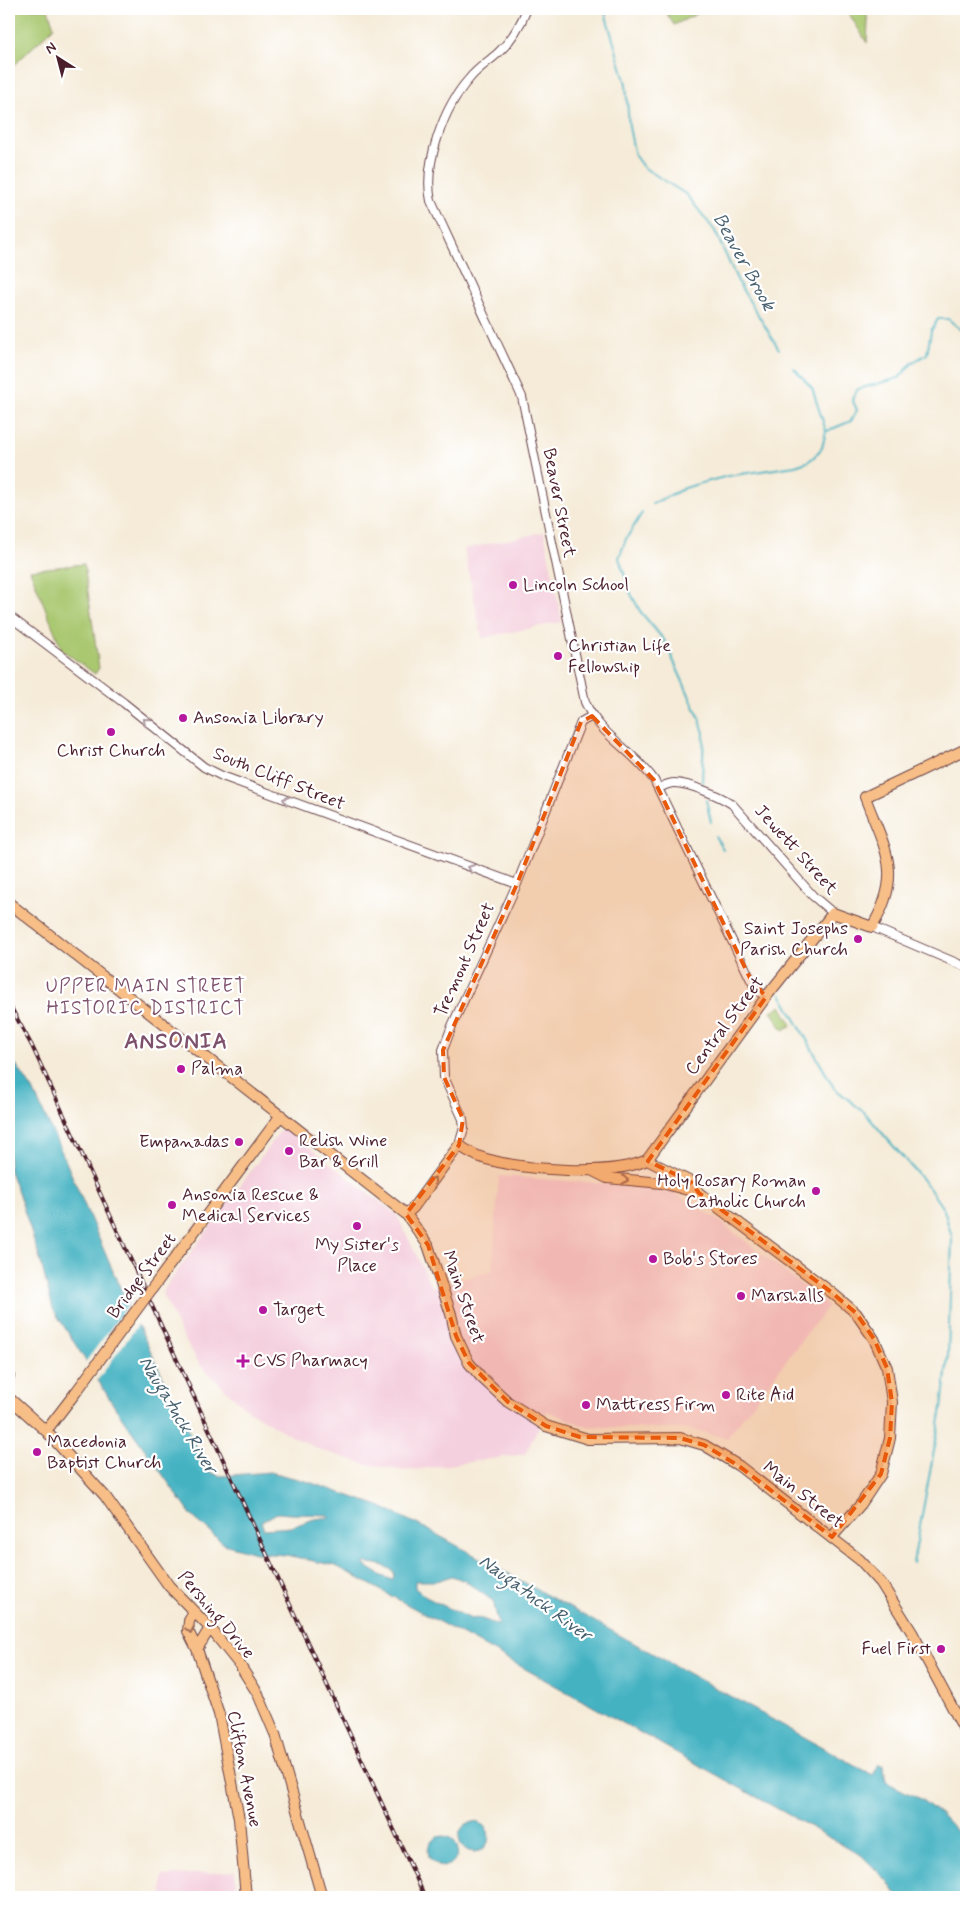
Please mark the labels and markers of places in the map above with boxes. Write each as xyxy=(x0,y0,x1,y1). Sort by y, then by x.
place label: Lincoln School xyxy=(523,573,629,597)
marker: Lincoln School xyxy=(507,579,519,591)
place label: Christian Life Fellowship xyxy=(568,634,671,679)
marker: Christian Life Fellowship xyxy=(552,650,564,662)
place label: Ansonia Library xyxy=(193,706,324,730)
marker: Ansonia Library xyxy=(177,712,189,724)
marker: Christ Church xyxy=(105,726,117,738)
place label: Christ Church xyxy=(57,739,165,763)
place label: Saint Josephs Parish Church xyxy=(740,917,848,962)
marker: Saint Josephs Parish Church xyxy=(852,933,864,945)
place label: Palma xyxy=(191,1057,243,1081)
marker: Palma xyxy=(175,1063,187,1075)
place label: Relish Wine Bar & Grill xyxy=(299,1129,387,1174)
place label: Empanadas xyxy=(139,1130,229,1154)
marker: Empanadas xyxy=(233,1136,245,1148)
marker: Relish Wine Bar & Grill xyxy=(283,1145,295,1157)
place label: Holy Rosary Roman Catholic Church xyxy=(657,1169,806,1214)
place label: Ansonia Rescue & Medical Services xyxy=(182,1183,319,1228)
marker: Holy Rosary Roman Catholic Church xyxy=(810,1185,822,1197)
marker: Ansonia Rescue & Medical Services xyxy=(166,1199,178,1211)
marker: My Sister's Place xyxy=(351,1220,363,1232)
place label: My Sister's Place xyxy=(315,1233,399,1278)
place label: Bob's Stores xyxy=(663,1247,758,1271)
marker: Bob's Stores xyxy=(647,1253,659,1265)
place label: Marshalls xyxy=(751,1284,824,1308)
marker: Marshalls xyxy=(735,1290,747,1302)
place label: Target xyxy=(273,1298,326,1323)
marker: Target xyxy=(257,1304,269,1316)
place label: CVS Pharmacy xyxy=(253,1349,368,1373)
marker: CVS Pharmacy xyxy=(237,1355,249,1367)
place label: Rite Aid xyxy=(736,1383,794,1407)
marker: Rite Aid xyxy=(720,1389,732,1401)
place label: Mattress Firm xyxy=(596,1393,715,1417)
marker: Mattress Firm xyxy=(580,1399,592,1411)
place label: Macedonia Baptist Church xyxy=(47,1430,161,1475)
marker: Macedonia Baptist Church xyxy=(31,1446,43,1458)
place label: Fuel First xyxy=(861,1637,932,1661)
marker: Fuel First xyxy=(935,1643,947,1655)

